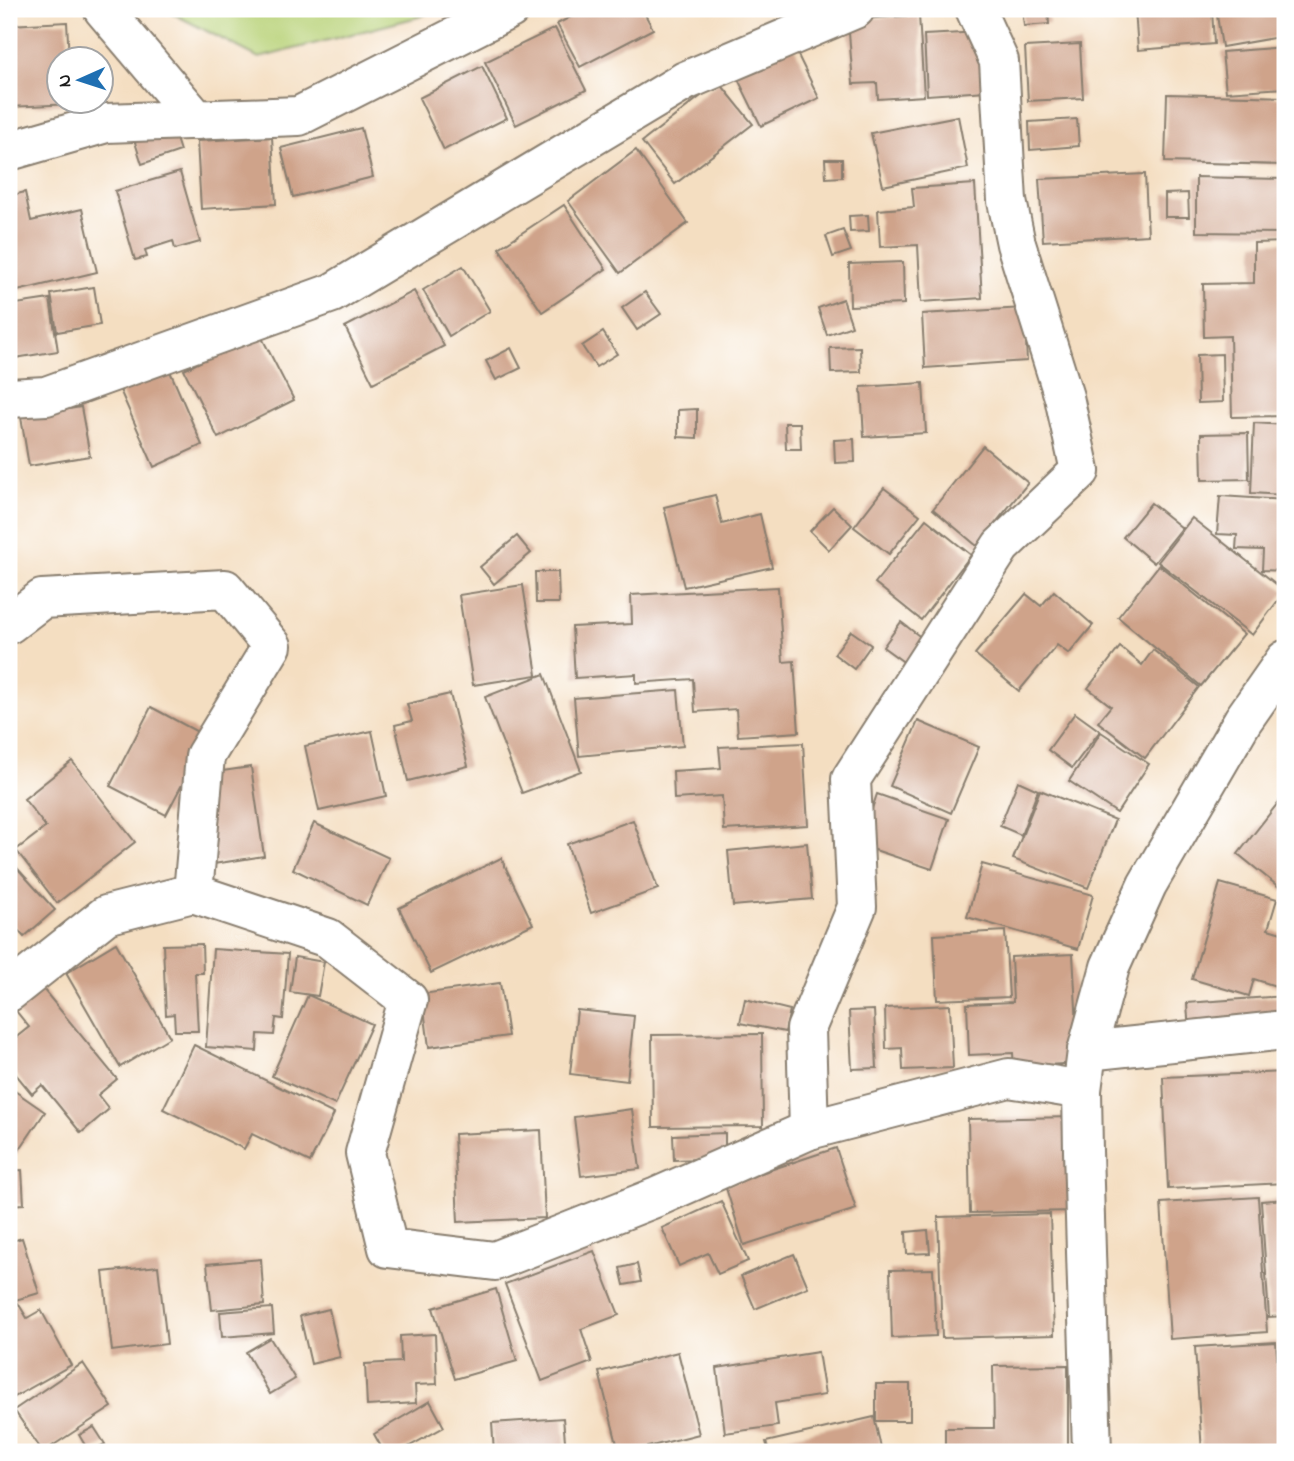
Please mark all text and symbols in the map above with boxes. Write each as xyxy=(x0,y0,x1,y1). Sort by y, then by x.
north arrow xyxy=(46,46,116,116)
text: N xyxy=(52,73,79,88)

